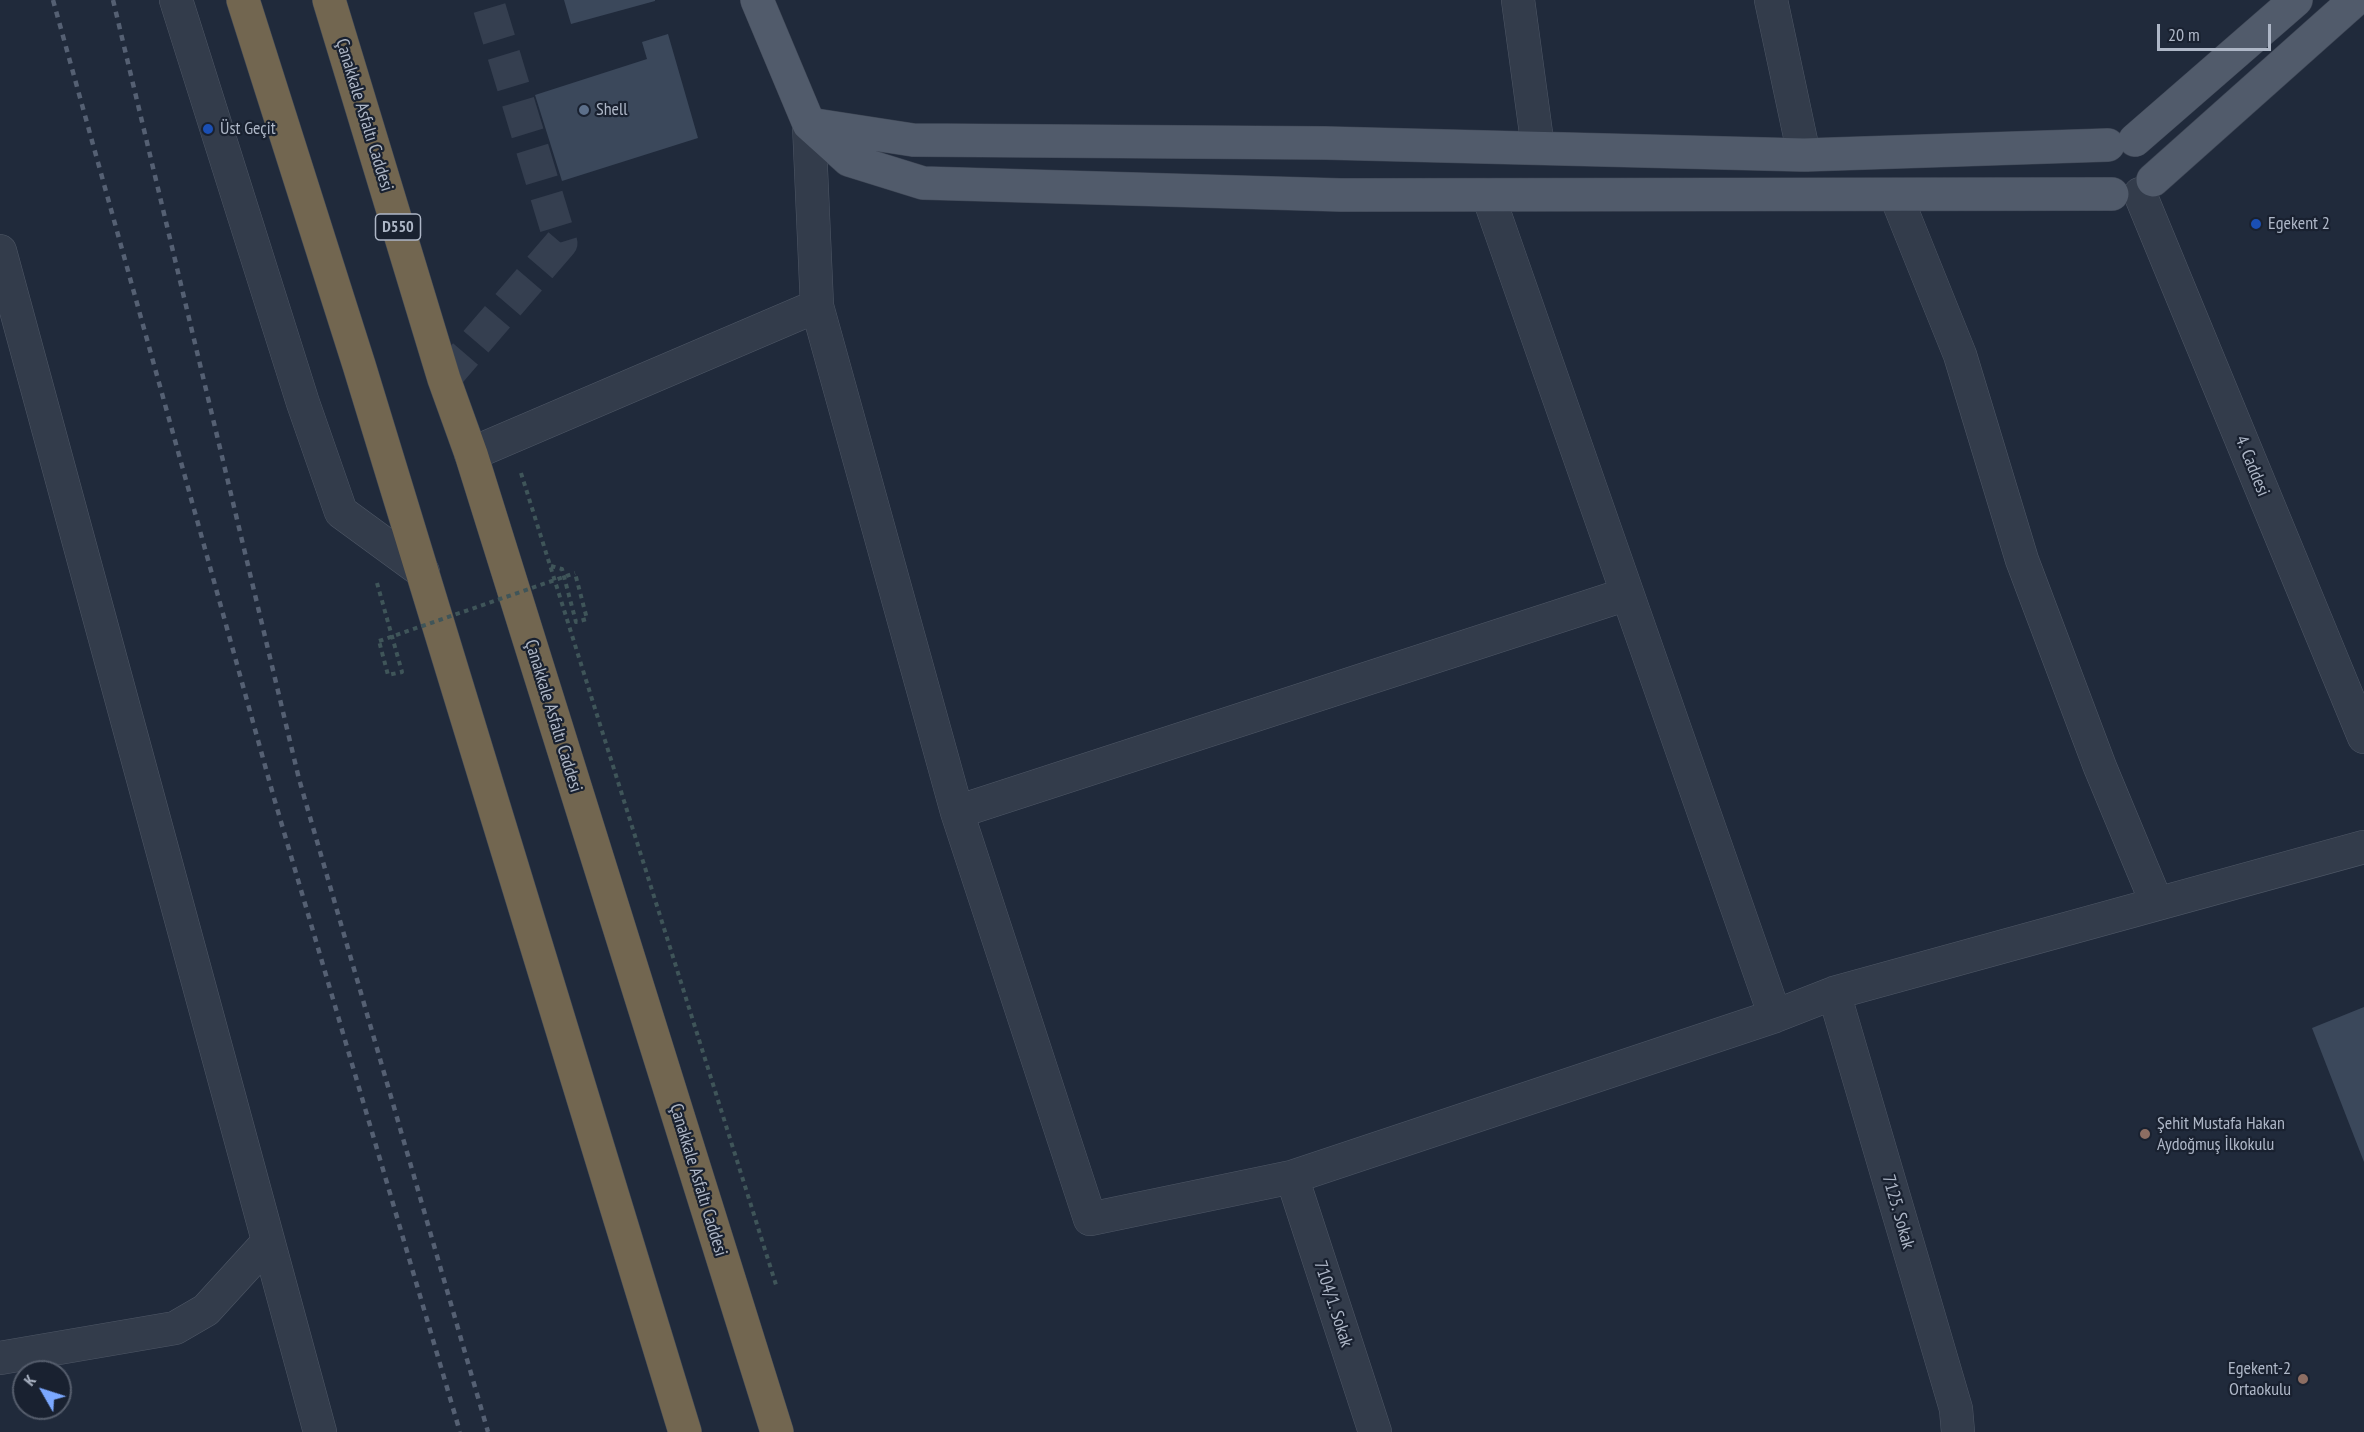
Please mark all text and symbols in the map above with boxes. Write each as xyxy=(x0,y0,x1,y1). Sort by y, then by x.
scale bar xyxy=(2160,12,2274,50)
text: 20 m xyxy=(2168,23,2200,46)
street label: Çanakkale Asfaltı Caddesi xyxy=(331,36,397,194)
place label: Shell xyxy=(596,99,627,121)
marker: Shell xyxy=(577,103,591,117)
place label: Üst Geçit xyxy=(220,118,276,140)
marker: Üst Geçit xyxy=(201,122,215,136)
place label: Egekent 2 xyxy=(2268,213,2330,235)
road number: D550 xyxy=(376,214,420,240)
marker: Egekent 2 xyxy=(2249,217,2263,231)
street label: 4. Caddesi xyxy=(2230,433,2274,499)
street label: Çanakkale Asfaltı Caddesi xyxy=(520,637,586,795)
street label: Çanakkale Asfaltı Caddesi xyxy=(665,1101,731,1259)
place label: Şehit Mustafa Hakan Aydoğmuş İlkokulu xyxy=(2157,1113,2285,1156)
marker: Şehit Mustafa Hakan Aydoğmuş İlkokulu xyxy=(2138,1127,2152,1141)
street label: 7125. Sokak xyxy=(1877,1172,1919,1252)
street label: 7104/1. Sokak xyxy=(1309,1258,1357,1350)
place label: Egekent-2 Ortaokulu xyxy=(2228,1358,2291,1400)
north arrow xyxy=(12,1360,72,1420)
text: K xyxy=(19,1370,40,1389)
marker: Egekent-2 Ortaokulu xyxy=(2296,1372,2310,1386)

